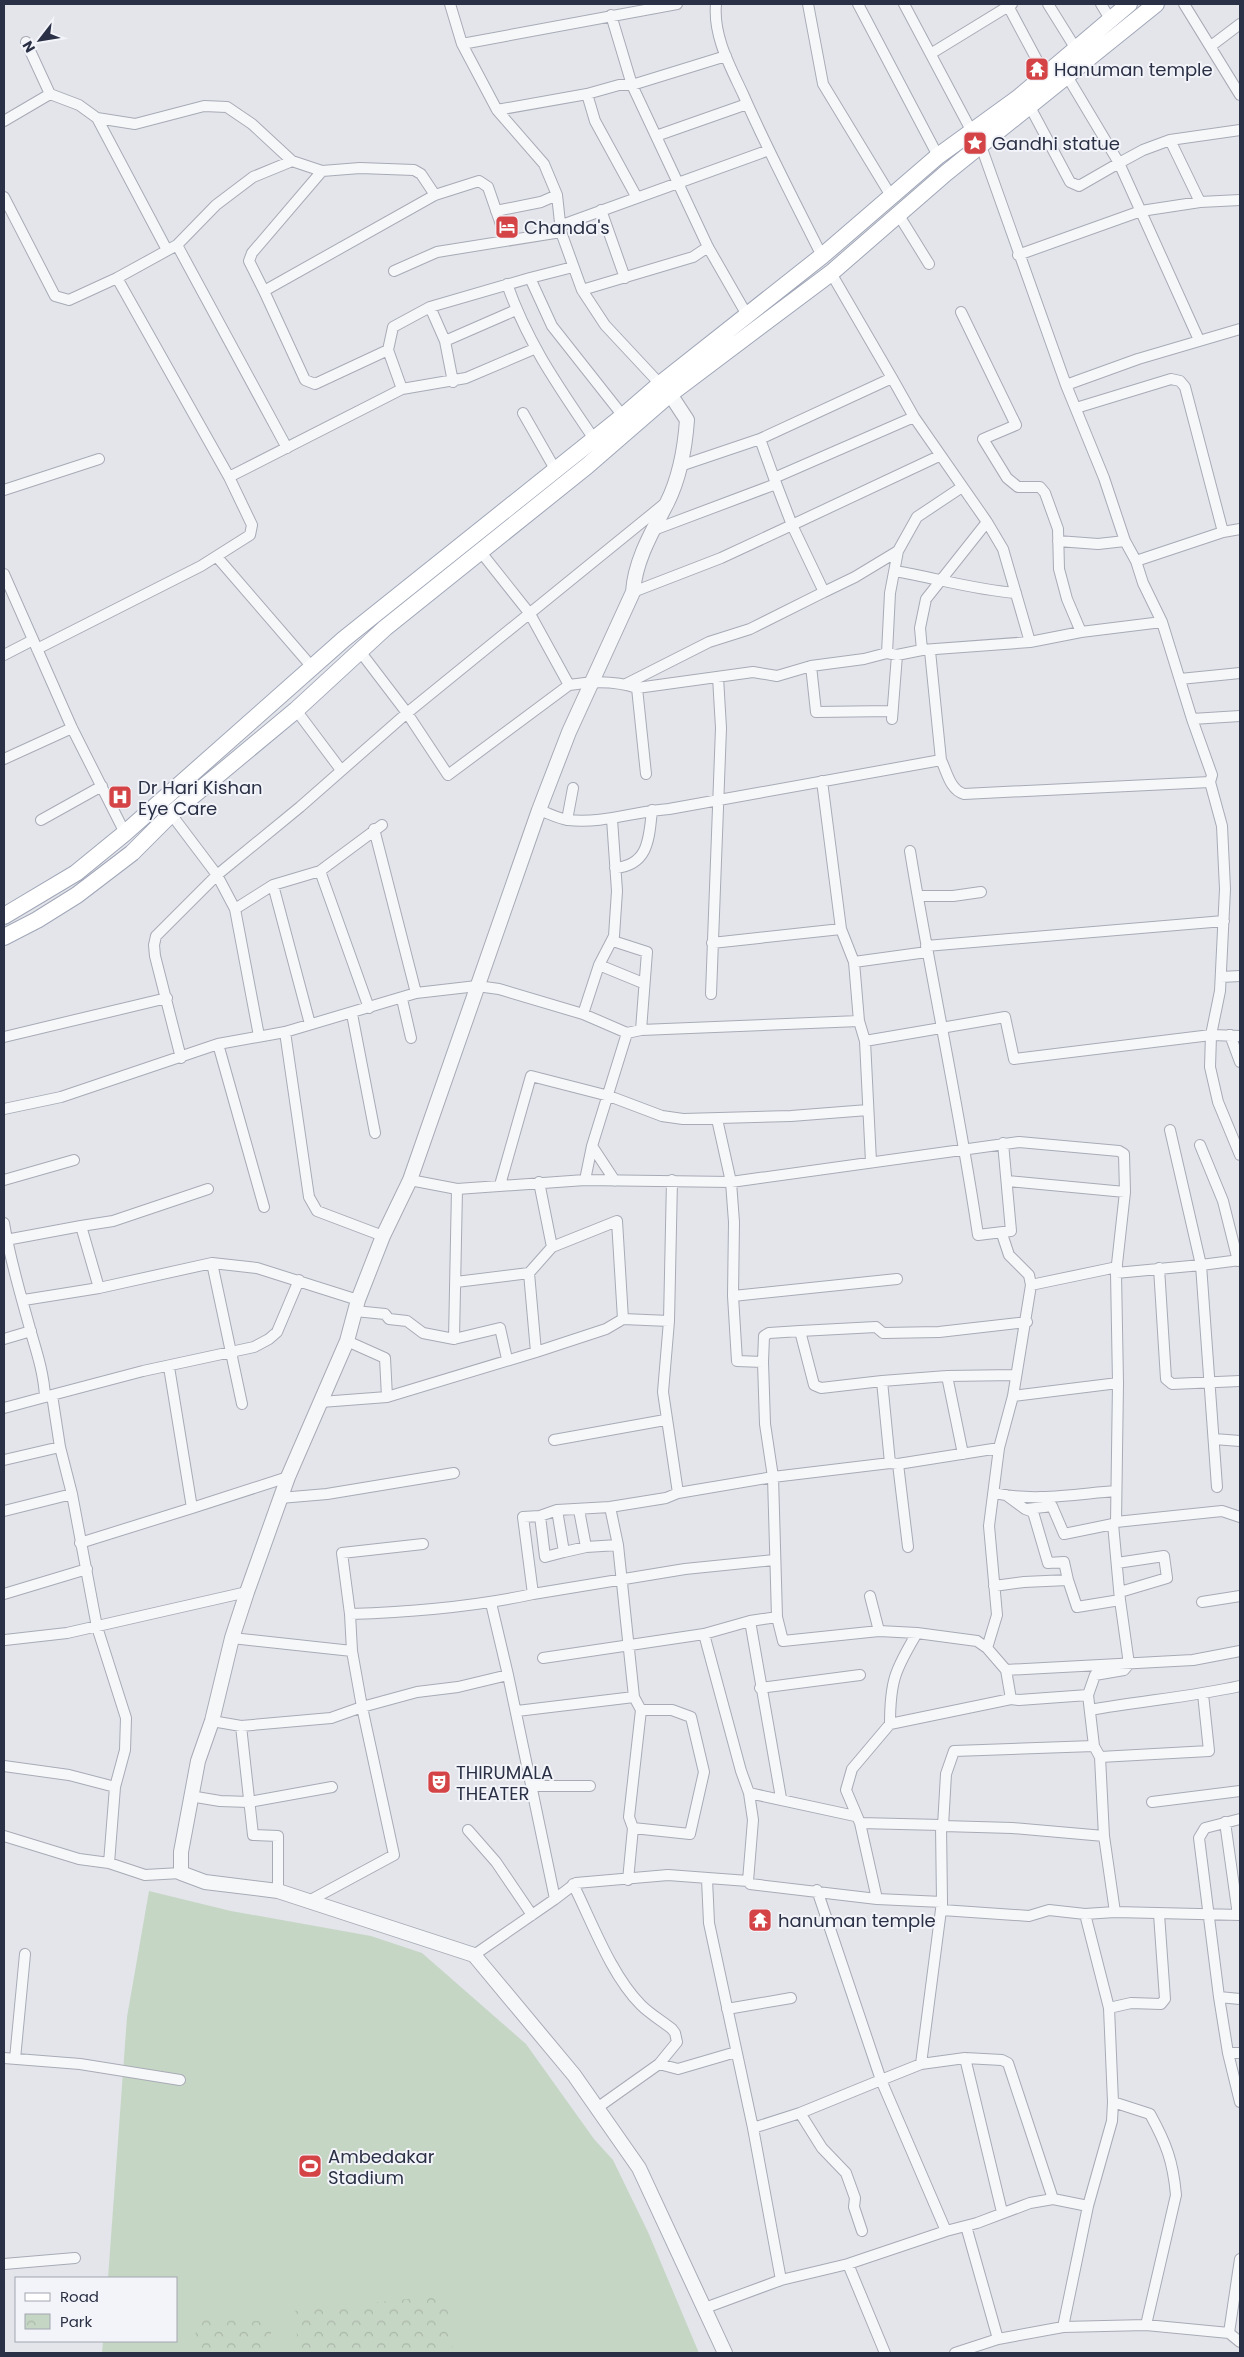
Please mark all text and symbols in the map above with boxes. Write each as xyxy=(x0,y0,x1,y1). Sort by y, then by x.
north arrow xyxy=(15,15,65,65)
text: N xyxy=(18,37,40,56)
temple icon: Hanuman temple xyxy=(1024,56,1050,82)
place label: Hanuman temple xyxy=(1054,57,1213,82)
place icon: Gandhi statue xyxy=(962,130,988,156)
place label: Gandhi statue xyxy=(992,131,1120,156)
hotel icon: Chanda's xyxy=(494,214,520,240)
place label: Chanda's xyxy=(524,215,610,240)
place label: Dr Hari Kishan Eye Care xyxy=(138,775,263,821)
hospital icon: Dr Hari Kishan Eye Care xyxy=(107,784,133,810)
place label: THIRUMALA THEATER xyxy=(456,1760,553,1806)
theatre icon: THIRUMALA THEATER xyxy=(426,1769,452,1795)
temple icon: hanuman temple xyxy=(747,1907,773,1933)
place label: hanuman temple xyxy=(778,1908,936,1933)
place label: Ambedakar Stadium xyxy=(328,2144,435,2190)
sports icon: Ambedakar Stadium xyxy=(297,2153,323,2179)
legend xyxy=(15,2277,178,2342)
text: Road xyxy=(60,2286,99,2307)
text: Park xyxy=(60,2311,92,2332)

